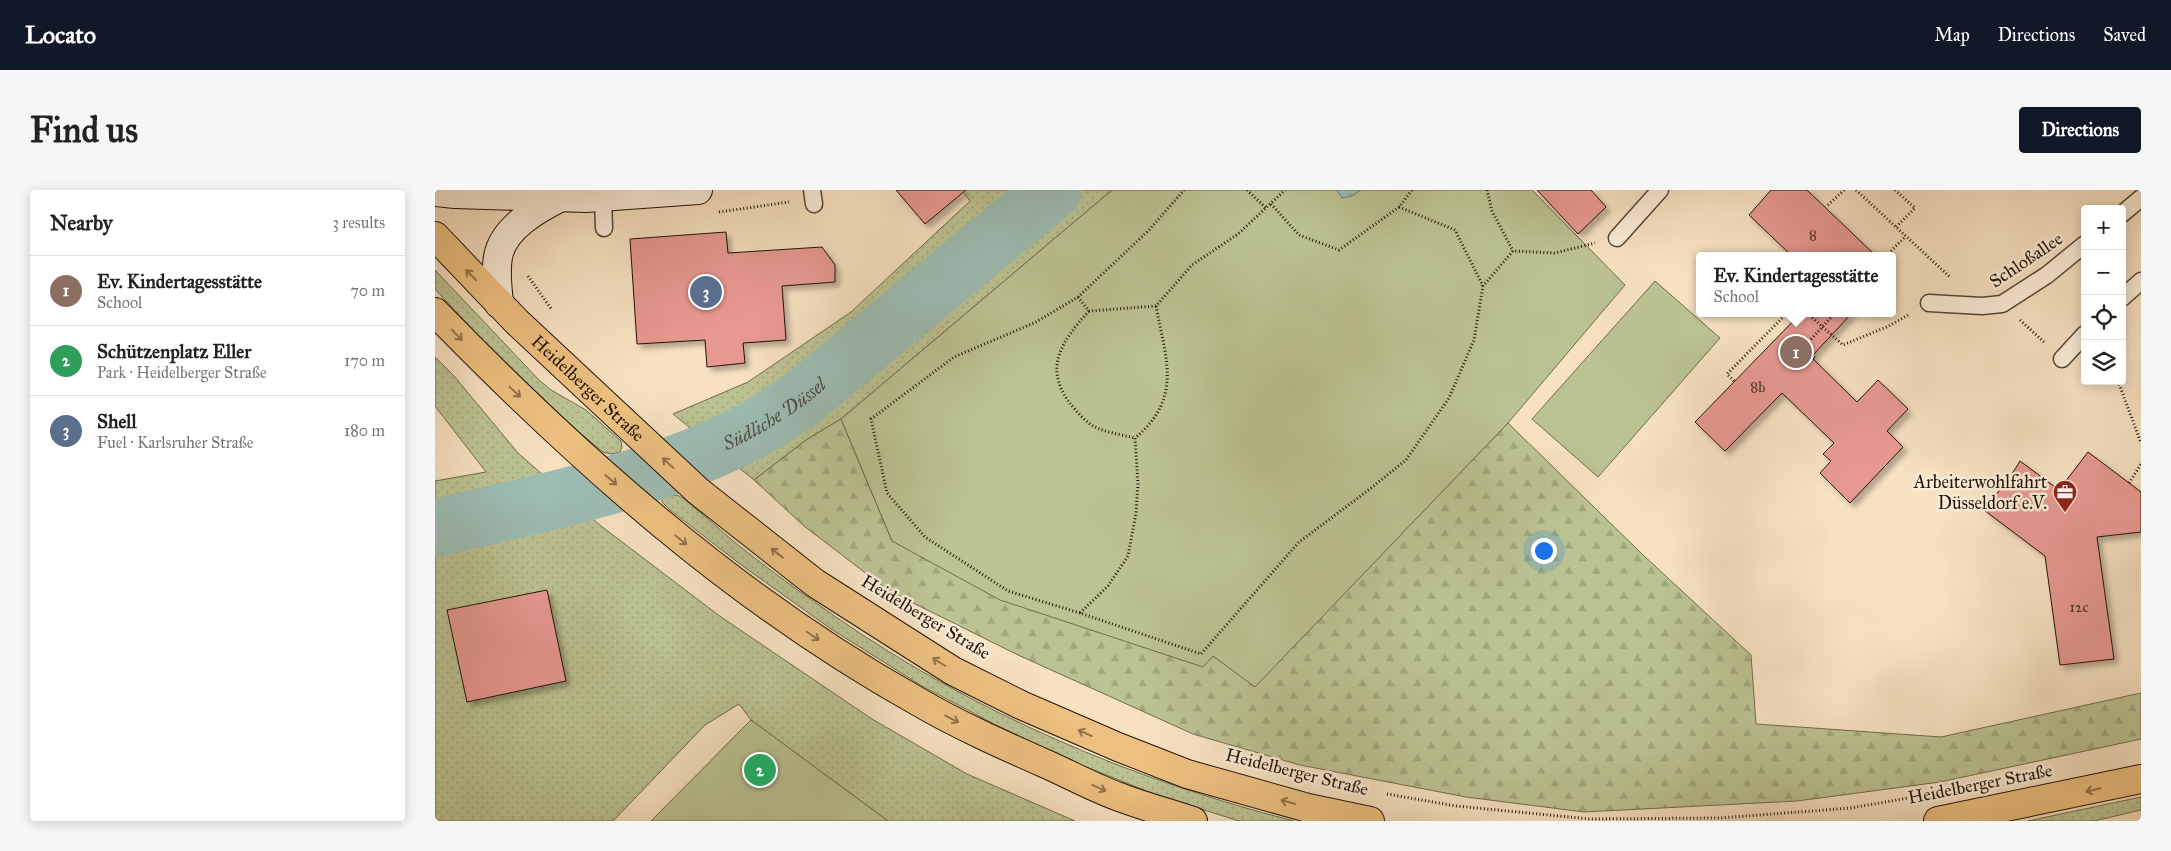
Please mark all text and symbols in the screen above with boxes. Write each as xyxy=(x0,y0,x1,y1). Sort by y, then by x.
text: Locato xyxy=(25,20,96,50)
text: Map xyxy=(1934,24,1970,46)
text: Directions xyxy=(1998,24,2075,46)
text: Saved xyxy=(2103,24,2146,46)
button: Directions xyxy=(2019,107,2141,153)
text: Find us xyxy=(30,109,138,152)
map controls xyxy=(2081,205,2126,385)
button: + xyxy=(2081,205,2126,250)
text: Nearby xyxy=(50,210,113,236)
text: 3 results xyxy=(332,213,385,232)
house number: 8 xyxy=(1809,226,1817,244)
street label: Schloßallee xyxy=(1985,228,2067,292)
button: − xyxy=(2081,250,2126,295)
popup xyxy=(1696,252,1896,317)
text: Ev. Kindertagesstätte xyxy=(1714,264,1878,287)
one-way arrow xyxy=(465,269,477,281)
text: Ev. Kindertagesstätte xyxy=(97,270,262,293)
pin: 3 xyxy=(690,273,722,311)
text: 1 xyxy=(63,281,69,300)
text: 70 m xyxy=(350,281,385,300)
text: School xyxy=(1714,287,1759,306)
text: School xyxy=(97,293,142,312)
button: locate xyxy=(2081,295,2126,340)
one-way arrow xyxy=(451,329,463,342)
street label: Heidelberger Straße xyxy=(527,330,649,446)
pin: 1 xyxy=(1780,333,1812,371)
text: Schützenplatz Eller xyxy=(97,340,251,363)
button: layers xyxy=(2081,340,2126,385)
text: 2 xyxy=(62,351,70,370)
text: 170 m xyxy=(344,351,385,370)
text: Park · Heidelberger Straße xyxy=(97,363,267,382)
water label: Südliche Düssel xyxy=(718,372,832,456)
house number: 8b xyxy=(1750,378,1766,396)
one-way arrow xyxy=(509,386,521,398)
text: Shell xyxy=(97,410,137,433)
text: 3 xyxy=(63,421,69,440)
text: 180 m xyxy=(344,421,385,440)
text: Fuel · Karlsruher Straße xyxy=(97,433,254,452)
one-way arrow xyxy=(661,457,674,469)
place label: Arbeiterwohlfahrt Düsseldorf e.V. xyxy=(1913,471,2048,514)
one-way arrow xyxy=(604,475,617,486)
office icon: Arbeiterwohlfahrt Düsseldorf e.V. xyxy=(2052,479,2078,513)
one-way arrow xyxy=(675,534,688,545)
your location xyxy=(1531,538,1557,564)
one-way arrow xyxy=(770,547,783,558)
street label: Heidelberger Straße xyxy=(857,570,994,665)
house number: 12c xyxy=(2069,598,2089,616)
one-way arrow xyxy=(805,631,819,641)
one-way arrow xyxy=(932,657,946,667)
one-way arrow xyxy=(944,715,959,724)
one-way arrow xyxy=(1078,727,1093,737)
street label: Heidelberger Straße xyxy=(1223,744,1371,801)
pin: 2 xyxy=(744,751,776,789)
street label: Heidelberger Straße xyxy=(1906,759,2054,810)
one-way arrow xyxy=(1091,783,1106,793)
one-way arrow xyxy=(2086,786,2102,795)
one-way arrow xyxy=(1280,797,1296,807)

